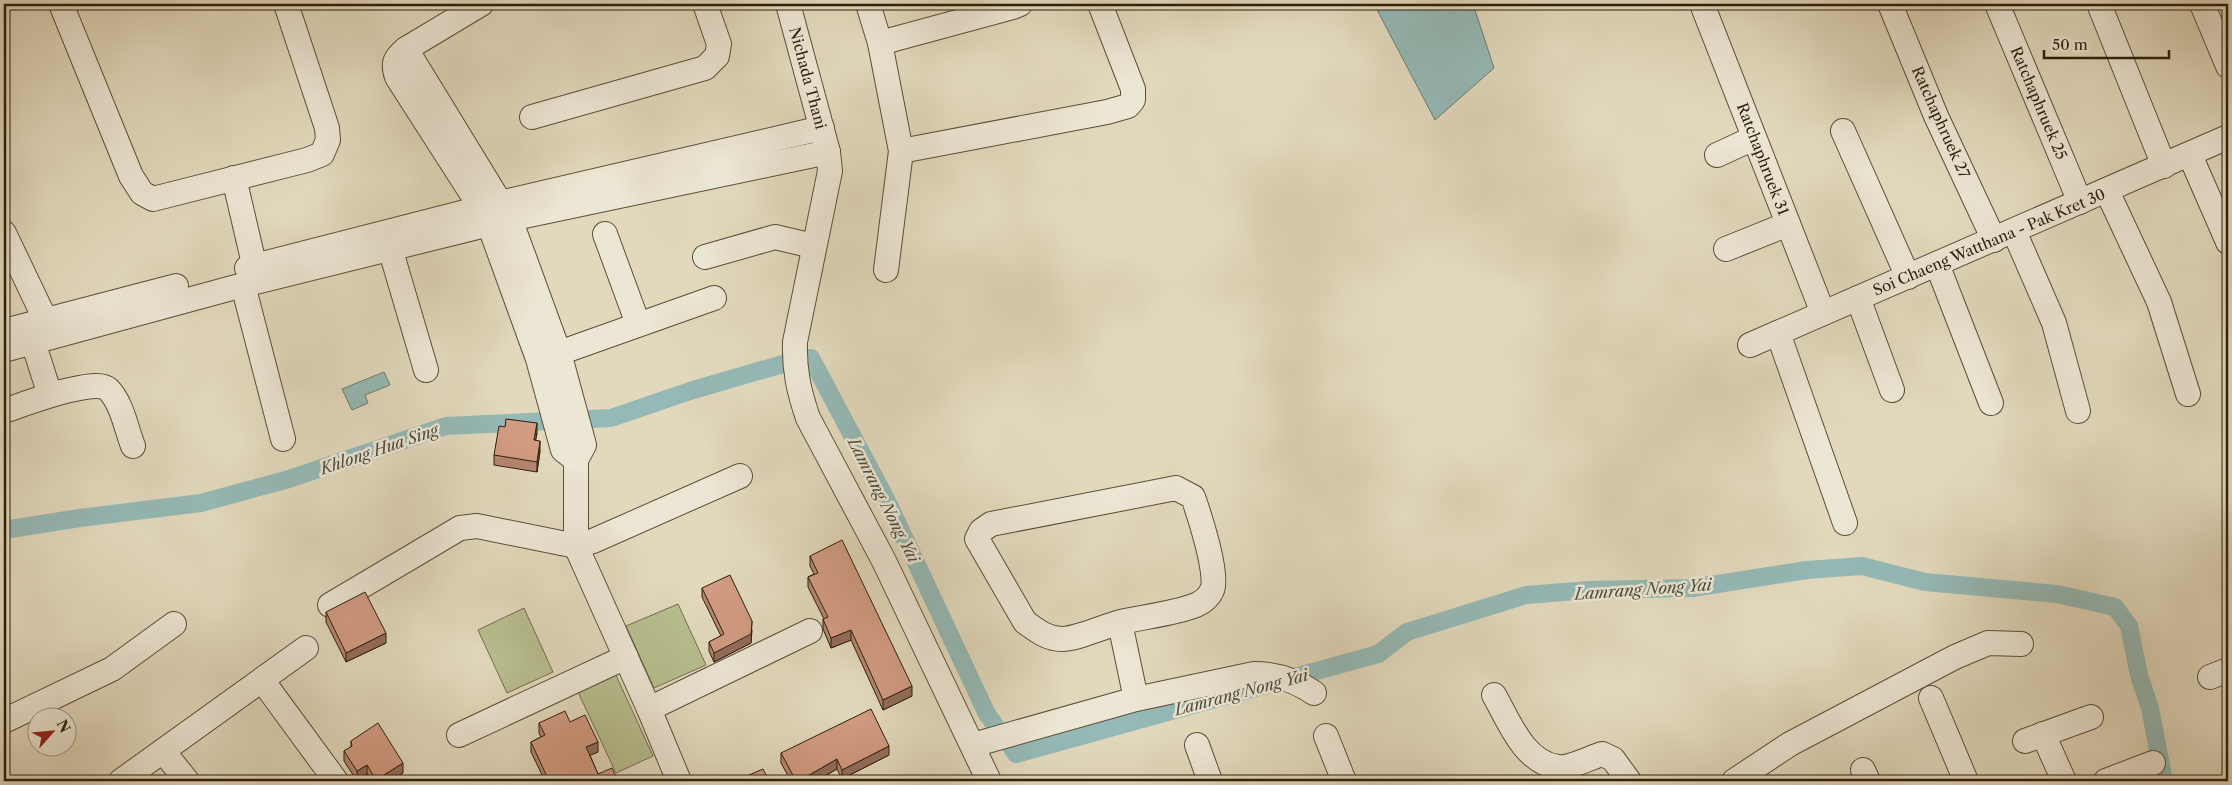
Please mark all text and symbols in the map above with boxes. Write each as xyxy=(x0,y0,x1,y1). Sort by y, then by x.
street label: Nichada Thani xyxy=(785,25,831,132)
scale bar xyxy=(2044,28,2170,60)
text: 50 m xyxy=(2052,35,2088,54)
street label: Ratchaphruek 25 xyxy=(2007,44,2071,162)
street label: Ratchaphruek 27 xyxy=(1908,63,1974,181)
street label: Ratchaphruek 31 xyxy=(1733,100,1793,219)
street label: Soi Chaeng Watthana - Pak Kret 30 xyxy=(1870,184,2108,300)
water label: Khlong Hua Sing xyxy=(315,419,442,479)
water label: Lamrang Nong Yai xyxy=(843,432,925,567)
water label: Lamrang Nong Yai xyxy=(1572,574,1713,604)
water label: Lamrang Nong Yai xyxy=(1170,664,1311,720)
north arrow xyxy=(28,708,78,758)
text: N xyxy=(53,717,74,736)

